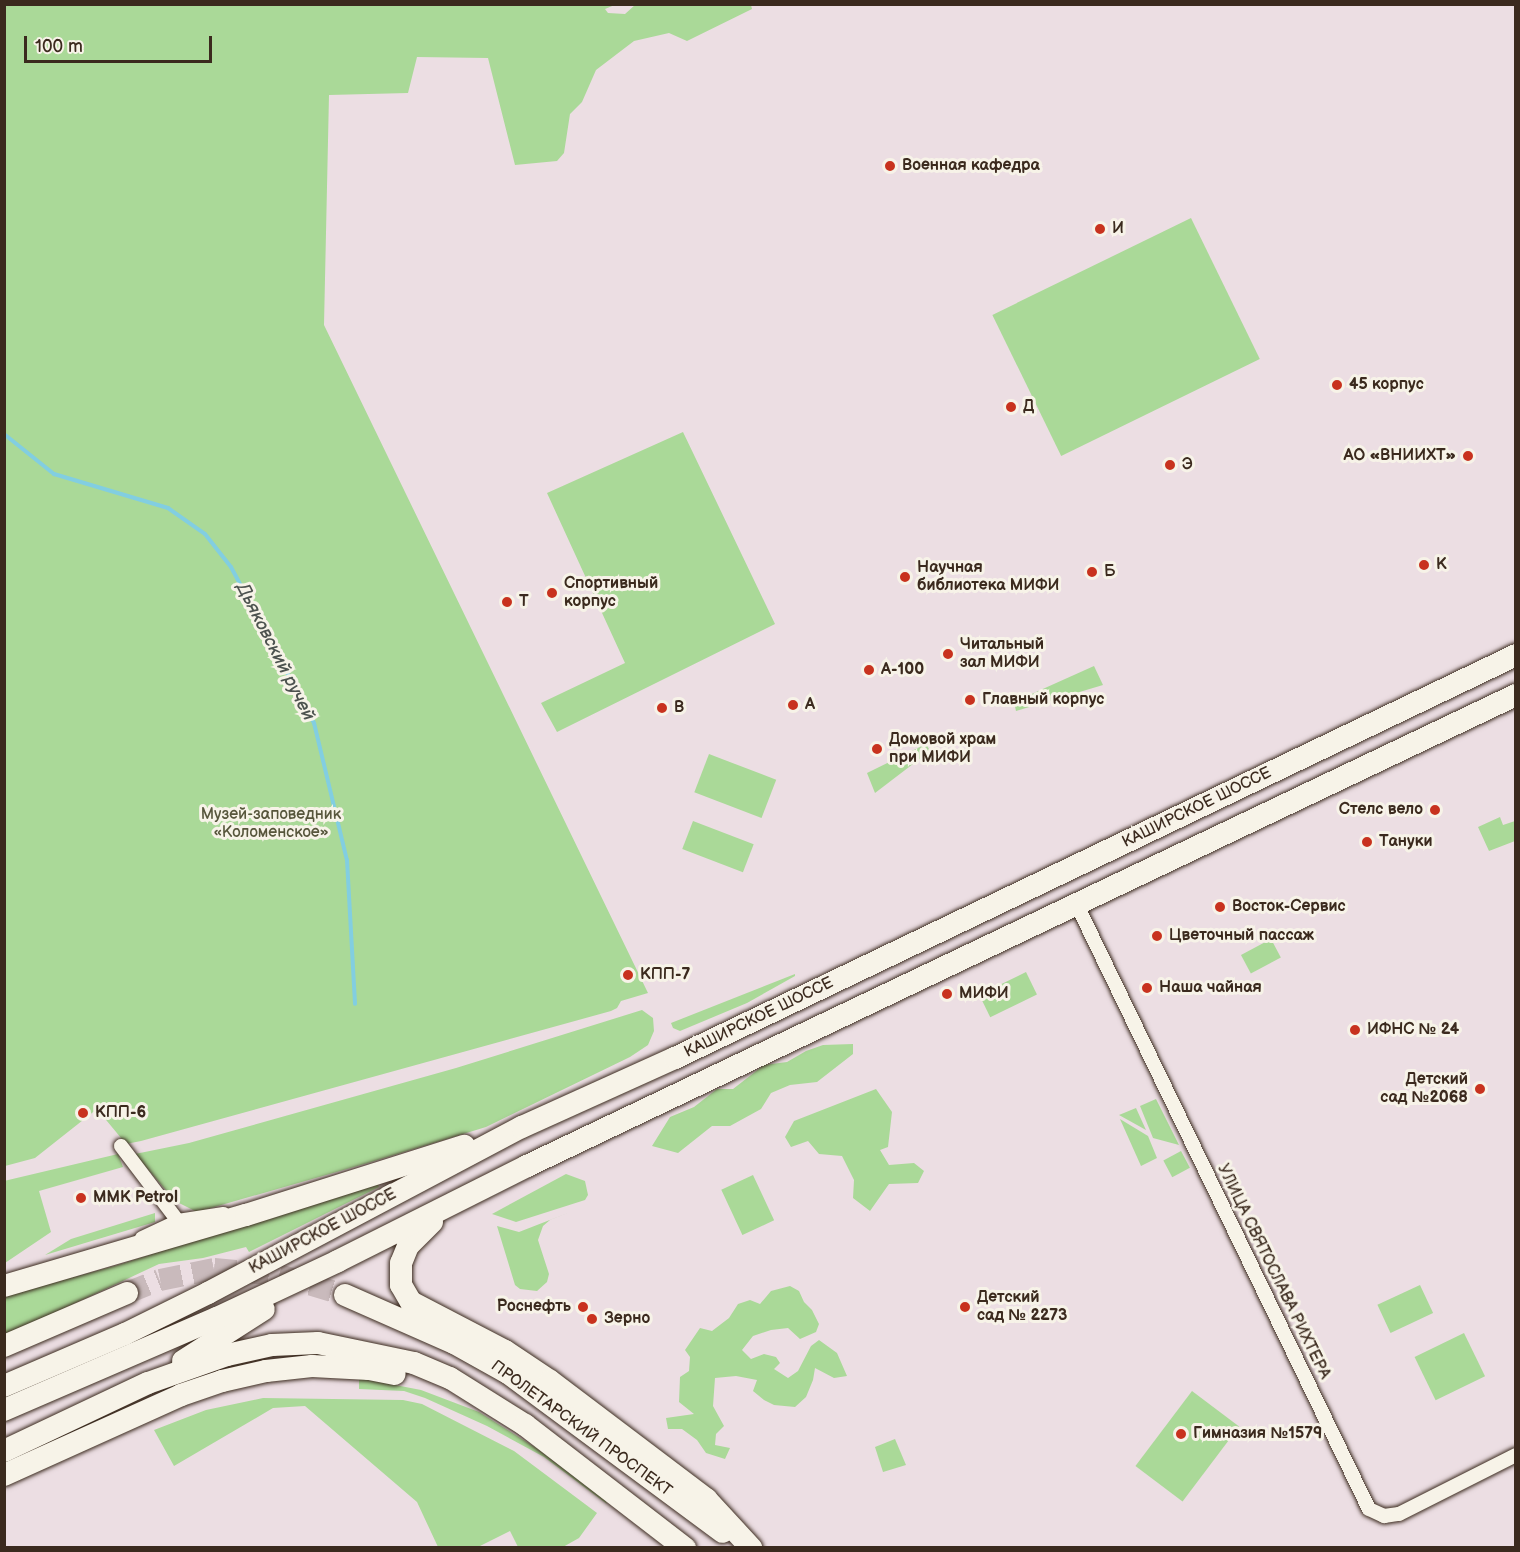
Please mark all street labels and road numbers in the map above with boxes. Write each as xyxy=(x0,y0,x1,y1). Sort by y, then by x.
street label: КАШИРСКОЕ ШОССЕ xyxy=(1119,764,1275,852)
street label: КАШИРСКОЕ ШОССЕ xyxy=(681,974,837,1062)
street label: УЛИЦА СВЯТОСЛАВА РИХТЕРА xyxy=(1212,1161,1334,1383)
street label: КАШИРСКОЕ ШОССЕ xyxy=(246,1185,400,1279)
street label: ПРОЛЕТАРСКИЙ ПРОСПЕКТ xyxy=(487,1357,675,1501)

